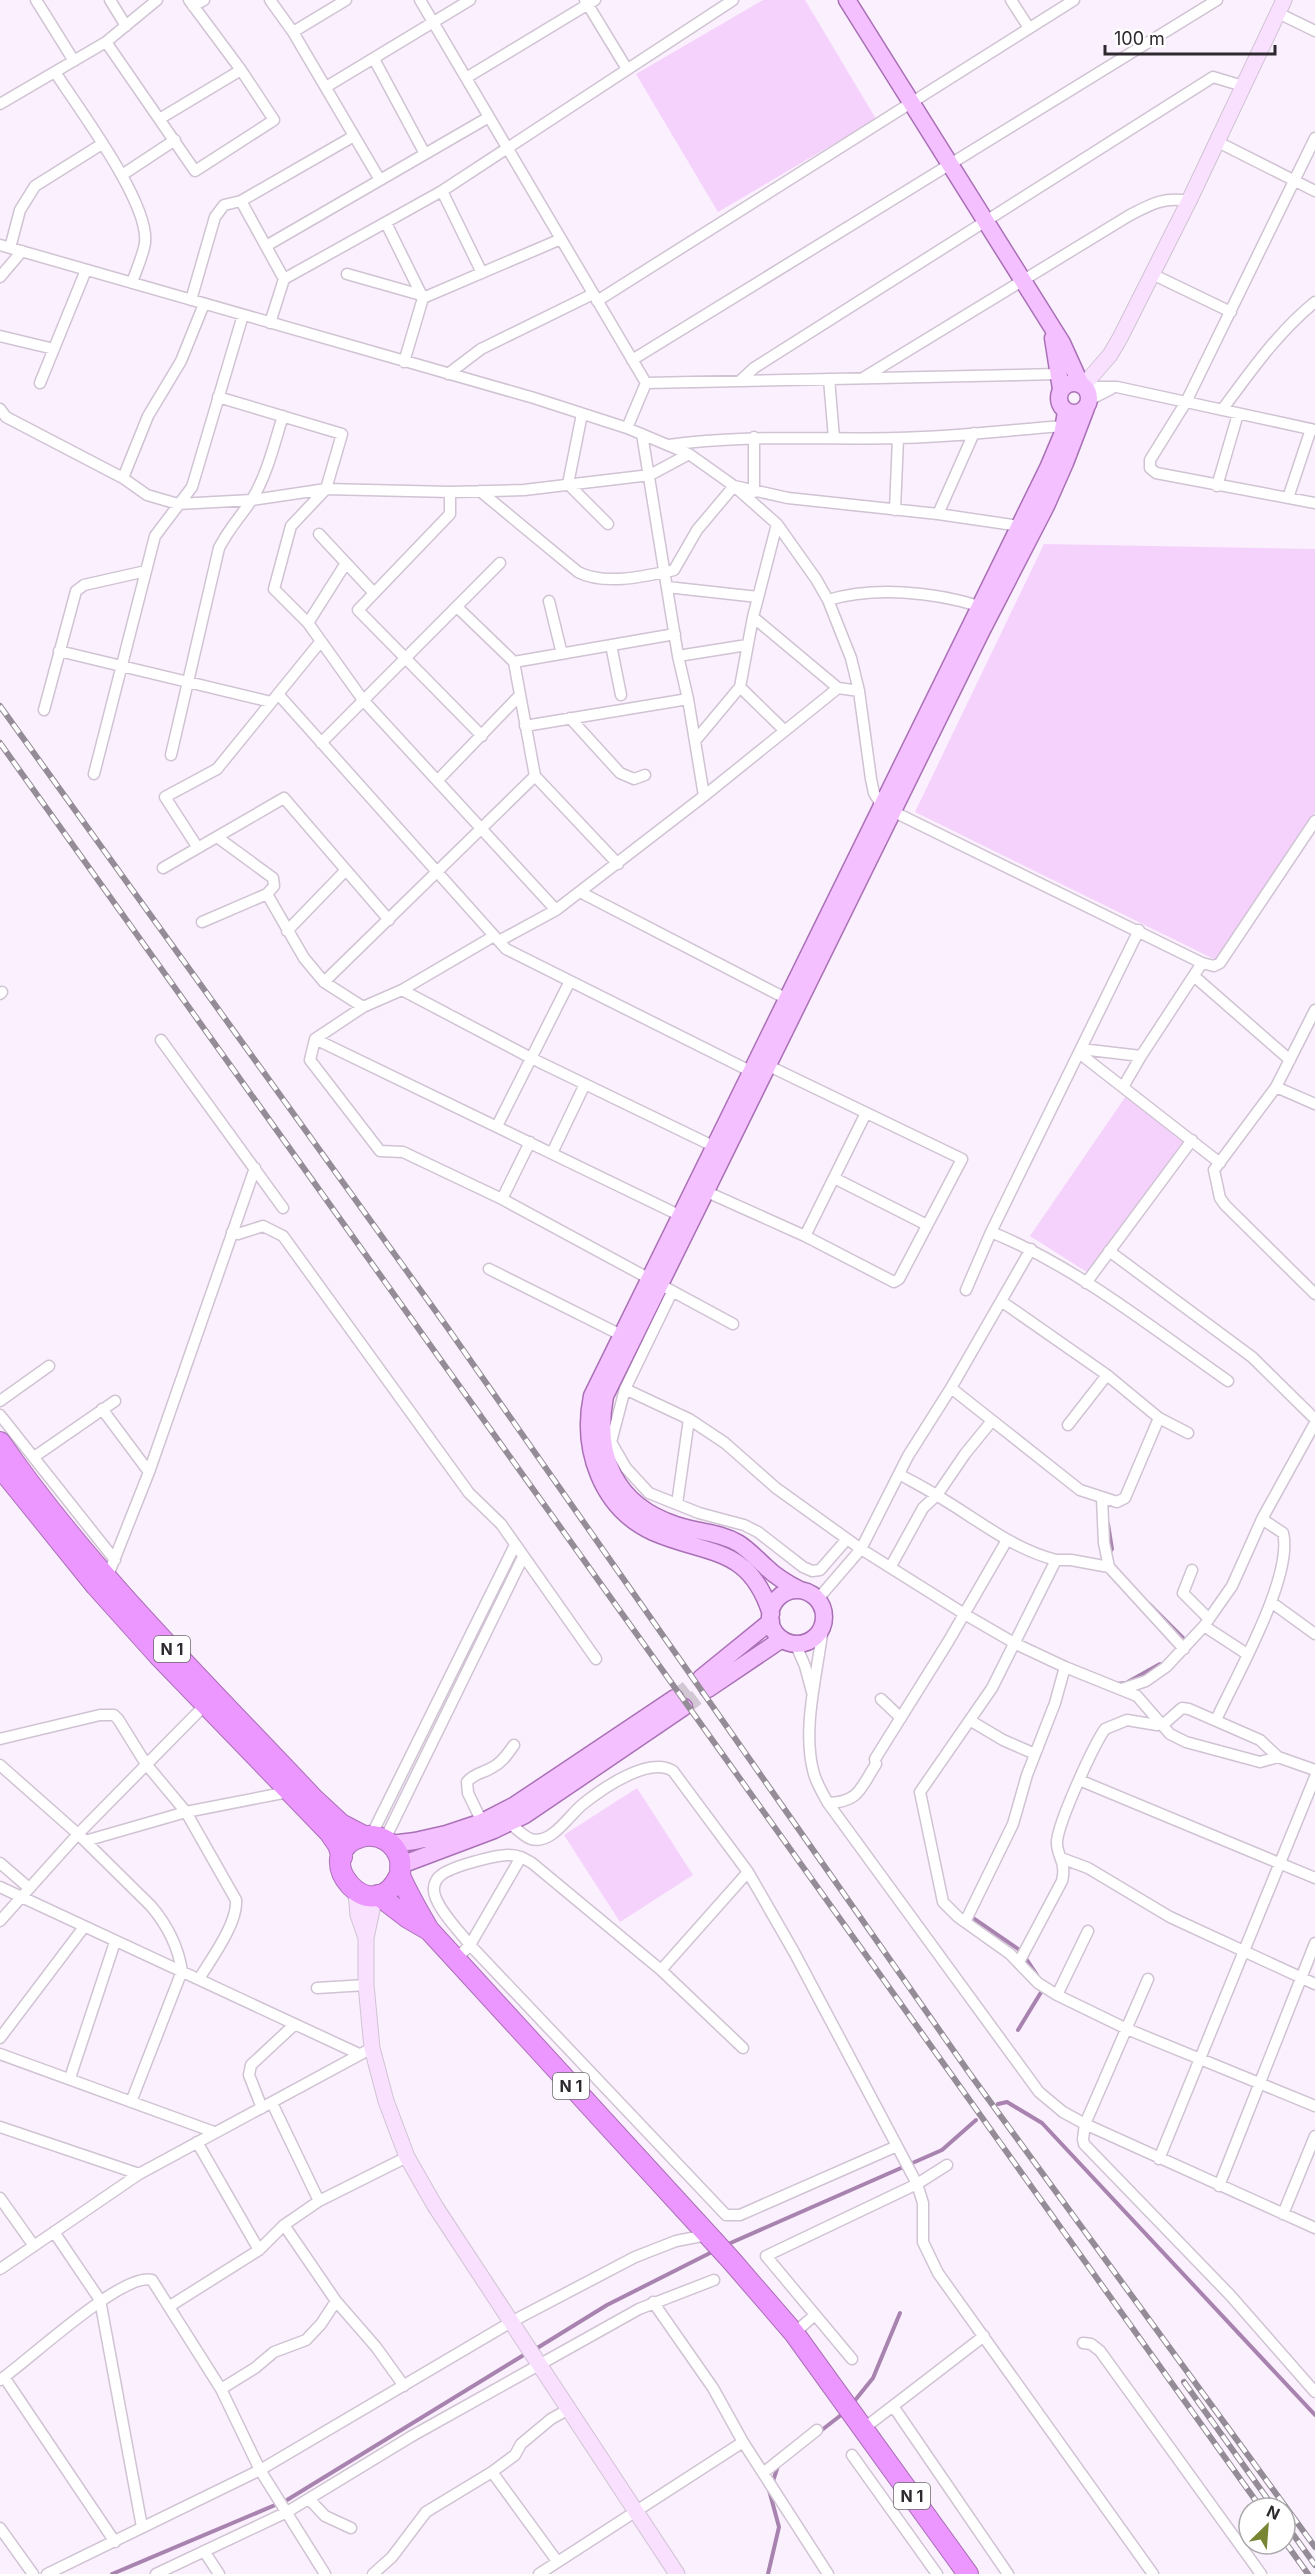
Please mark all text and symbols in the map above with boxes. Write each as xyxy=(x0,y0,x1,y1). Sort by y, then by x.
scale bar xyxy=(1105,18,1274,56)
text: 100 m xyxy=(1114,28,1165,49)
road number: N 1 xyxy=(154,1636,190,1662)
road number: N 1 xyxy=(553,2073,589,2099)
road number: N 1 xyxy=(894,2483,930,2509)
north arrow xyxy=(1237,2496,1297,2556)
text: N xyxy=(1264,2501,1283,2524)

